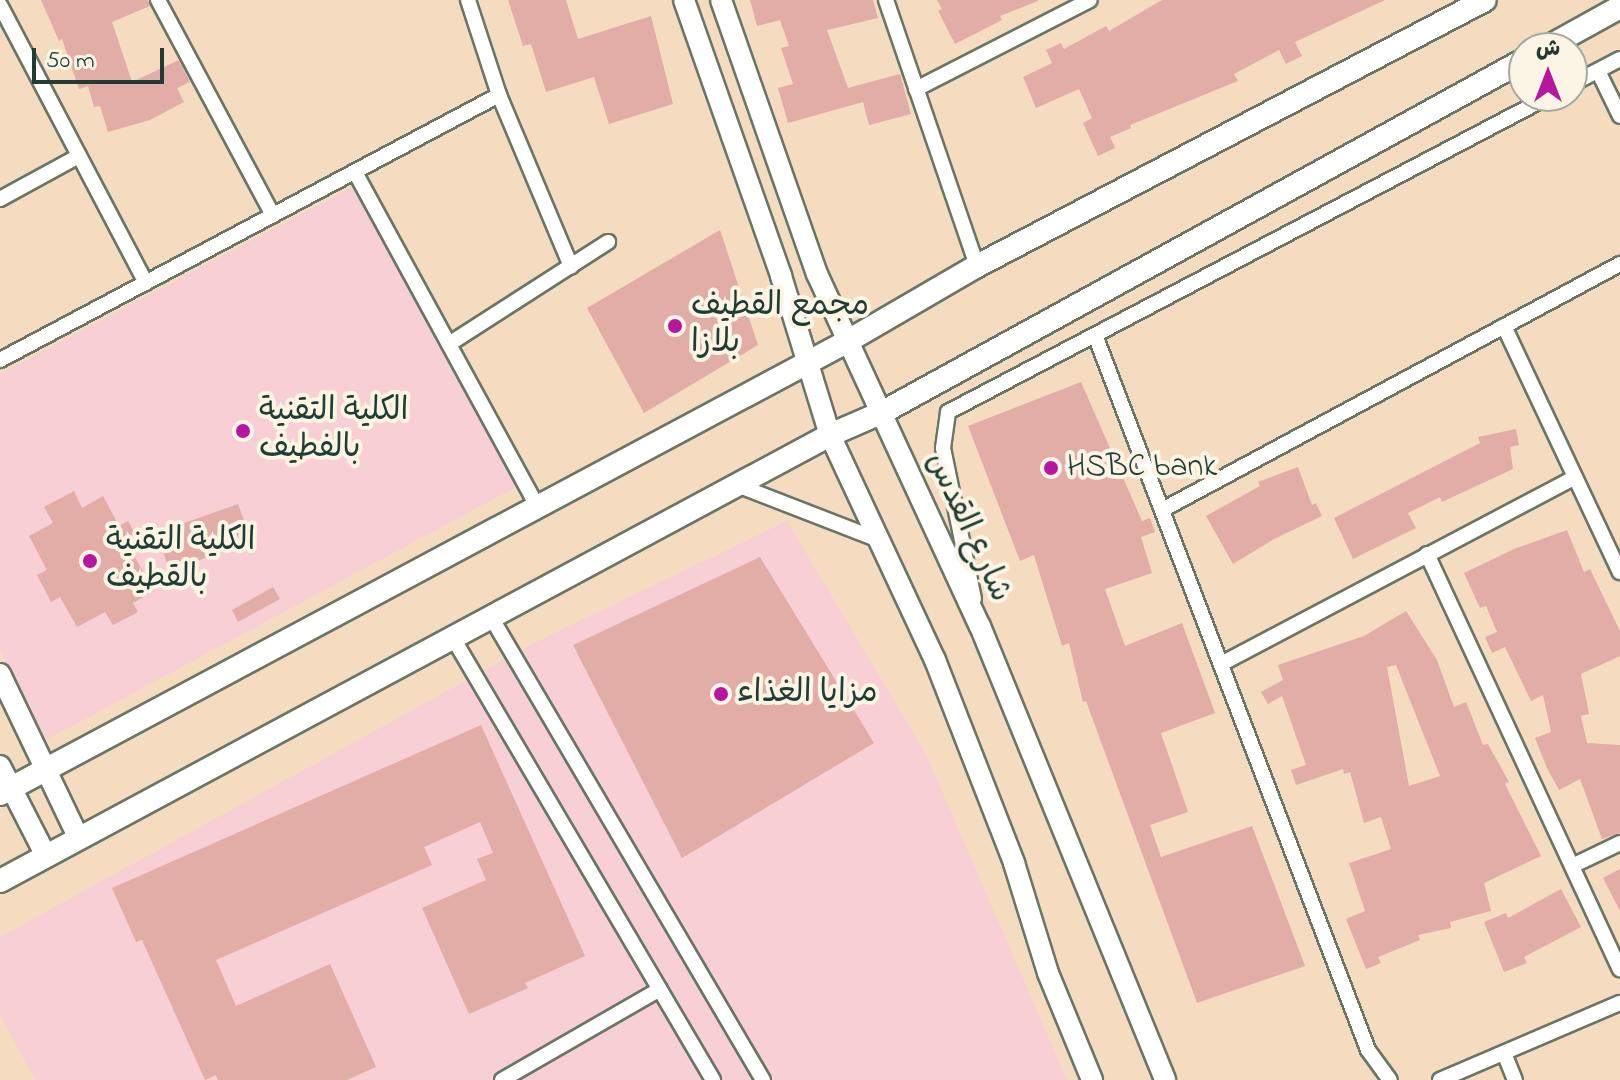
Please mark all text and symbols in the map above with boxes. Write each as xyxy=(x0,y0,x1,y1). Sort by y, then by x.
scale bar xyxy=(36,32,168,82)
north arrow xyxy=(1508,32,1588,112)
text: ش xyxy=(1536,34,1560,66)
text: 50 m xyxy=(46,44,95,79)
place label: مجمع القطيف بلازا xyxy=(691,289,869,364)
marker: مجمع القطيف بلازا xyxy=(666,317,684,335)
place label: الكلية التقنية بالفطيف xyxy=(259,394,409,469)
marker: الكلية التقنية بالفطيف xyxy=(234,422,252,440)
street label: شارع القدس xyxy=(916,447,1018,609)
place label: HSBC bank xyxy=(1067,449,1217,487)
marker: HSBC bank xyxy=(1042,459,1060,477)
place label: الكلية التقنية بالقطيف xyxy=(106,524,256,599)
marker: الكلية التقنية بالقطيف xyxy=(81,552,99,570)
place label: مزايا الغذاء xyxy=(737,675,878,713)
marker: مزايا الغذاء xyxy=(712,685,730,703)

